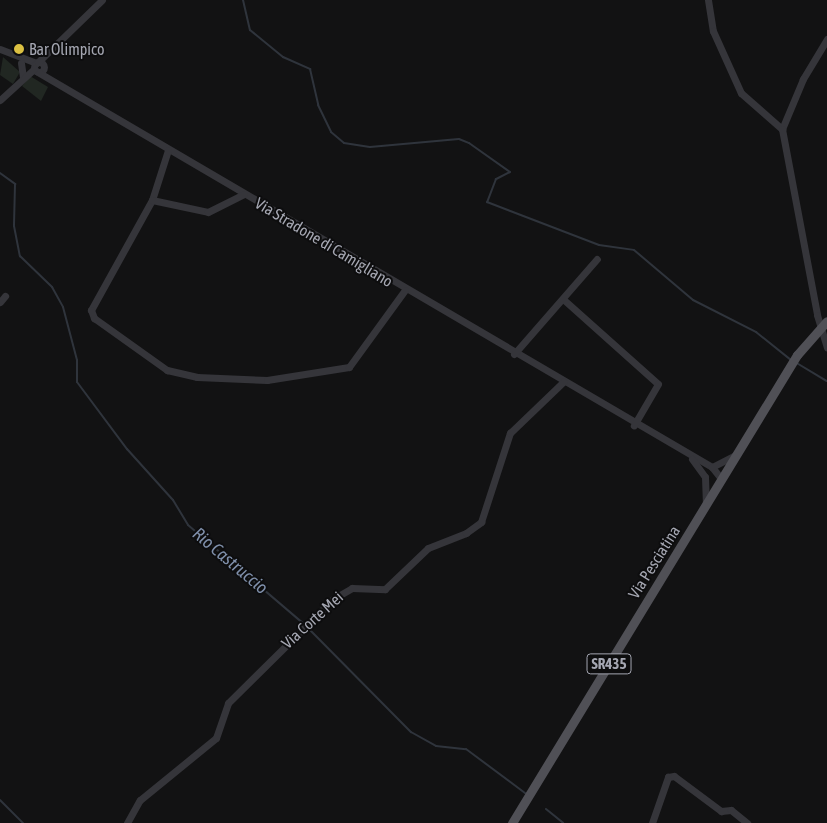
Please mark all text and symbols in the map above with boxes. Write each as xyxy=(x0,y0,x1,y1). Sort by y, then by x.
place label: Bar Olimpico xyxy=(29,39,104,59)
marker: Bar Olimpico xyxy=(13,43,25,55)
street label: Via Stradone di Camigliano xyxy=(252,193,396,291)
street label: Via Pesciatina xyxy=(624,522,684,602)
water label: Rio Castruccio xyxy=(188,523,272,599)
street label: Via Corte Mei xyxy=(277,587,347,653)
road number: SR435 xyxy=(586,652,632,676)

